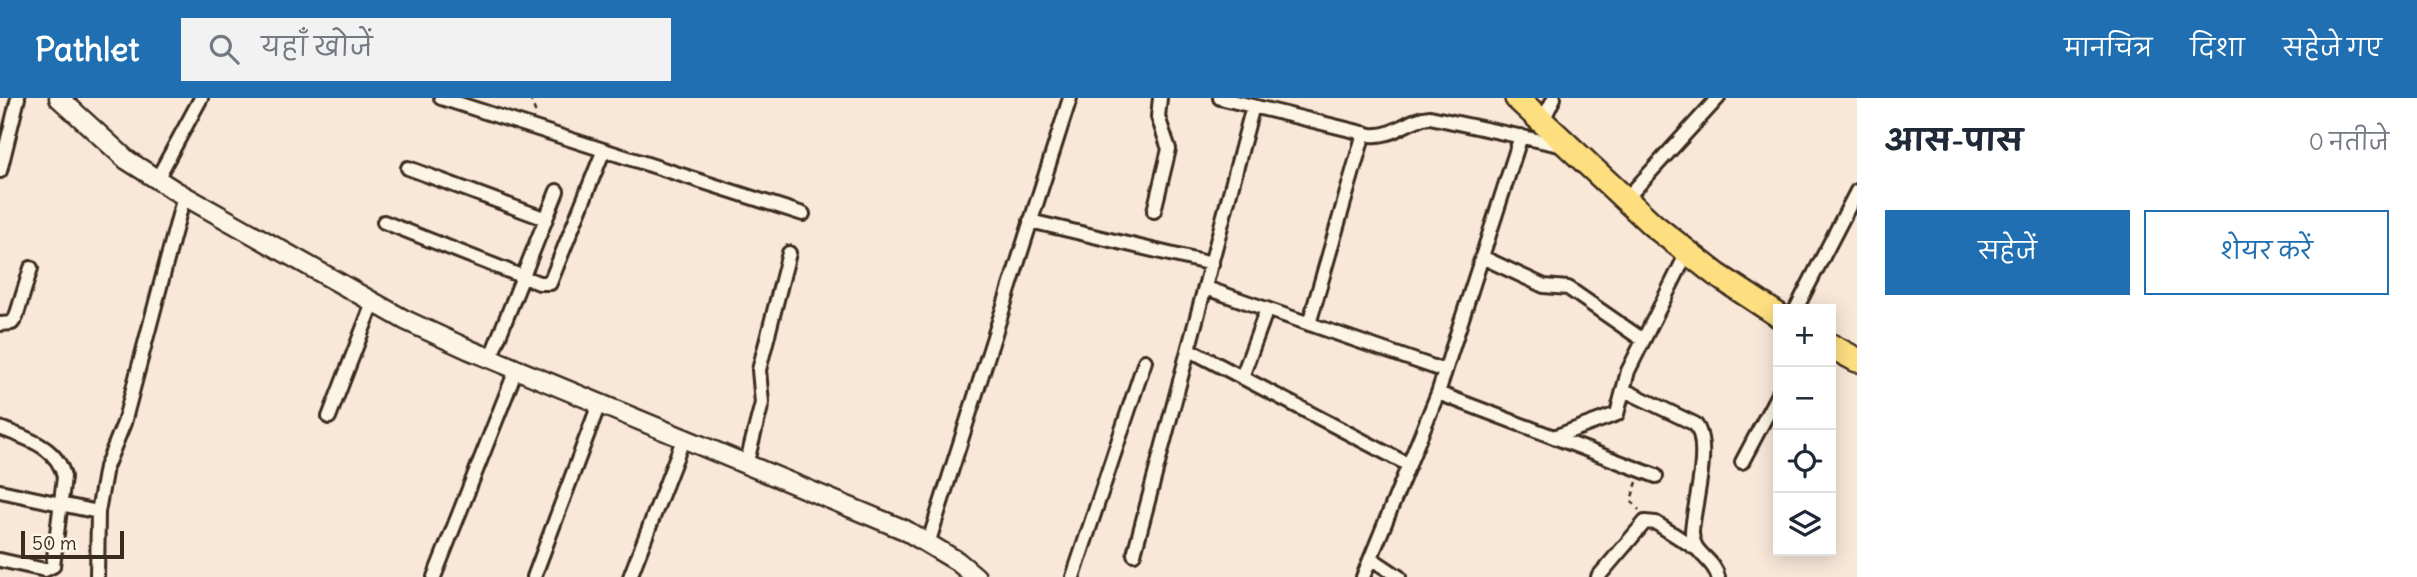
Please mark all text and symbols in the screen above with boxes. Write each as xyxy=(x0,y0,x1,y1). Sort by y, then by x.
search box xyxy=(181,18,671,81)
text: Pathlet xyxy=(35,28,139,70)
icon: search xyxy=(205,30,243,68)
text: यहाँ खोजें xyxy=(261,30,373,63)
text: मानचित्र xyxy=(2064,32,2152,62)
text: दिशा xyxy=(2190,32,2245,62)
text: सहेजे गए xyxy=(2283,32,2382,62)
text: आस-पास xyxy=(1885,121,2023,159)
text: 0 नतीजे xyxy=(2309,127,2389,156)
button: सहेजें xyxy=(1885,210,2130,295)
button: शेयर करें xyxy=(2144,210,2389,295)
map controls xyxy=(1773,304,1836,556)
button: + xyxy=(1773,304,1836,367)
button: − xyxy=(1773,367,1836,430)
button: locate xyxy=(1773,430,1836,493)
button: layers xyxy=(1773,493,1836,556)
scale bar xyxy=(21,528,124,560)
text: 50 m xyxy=(32,531,77,555)

